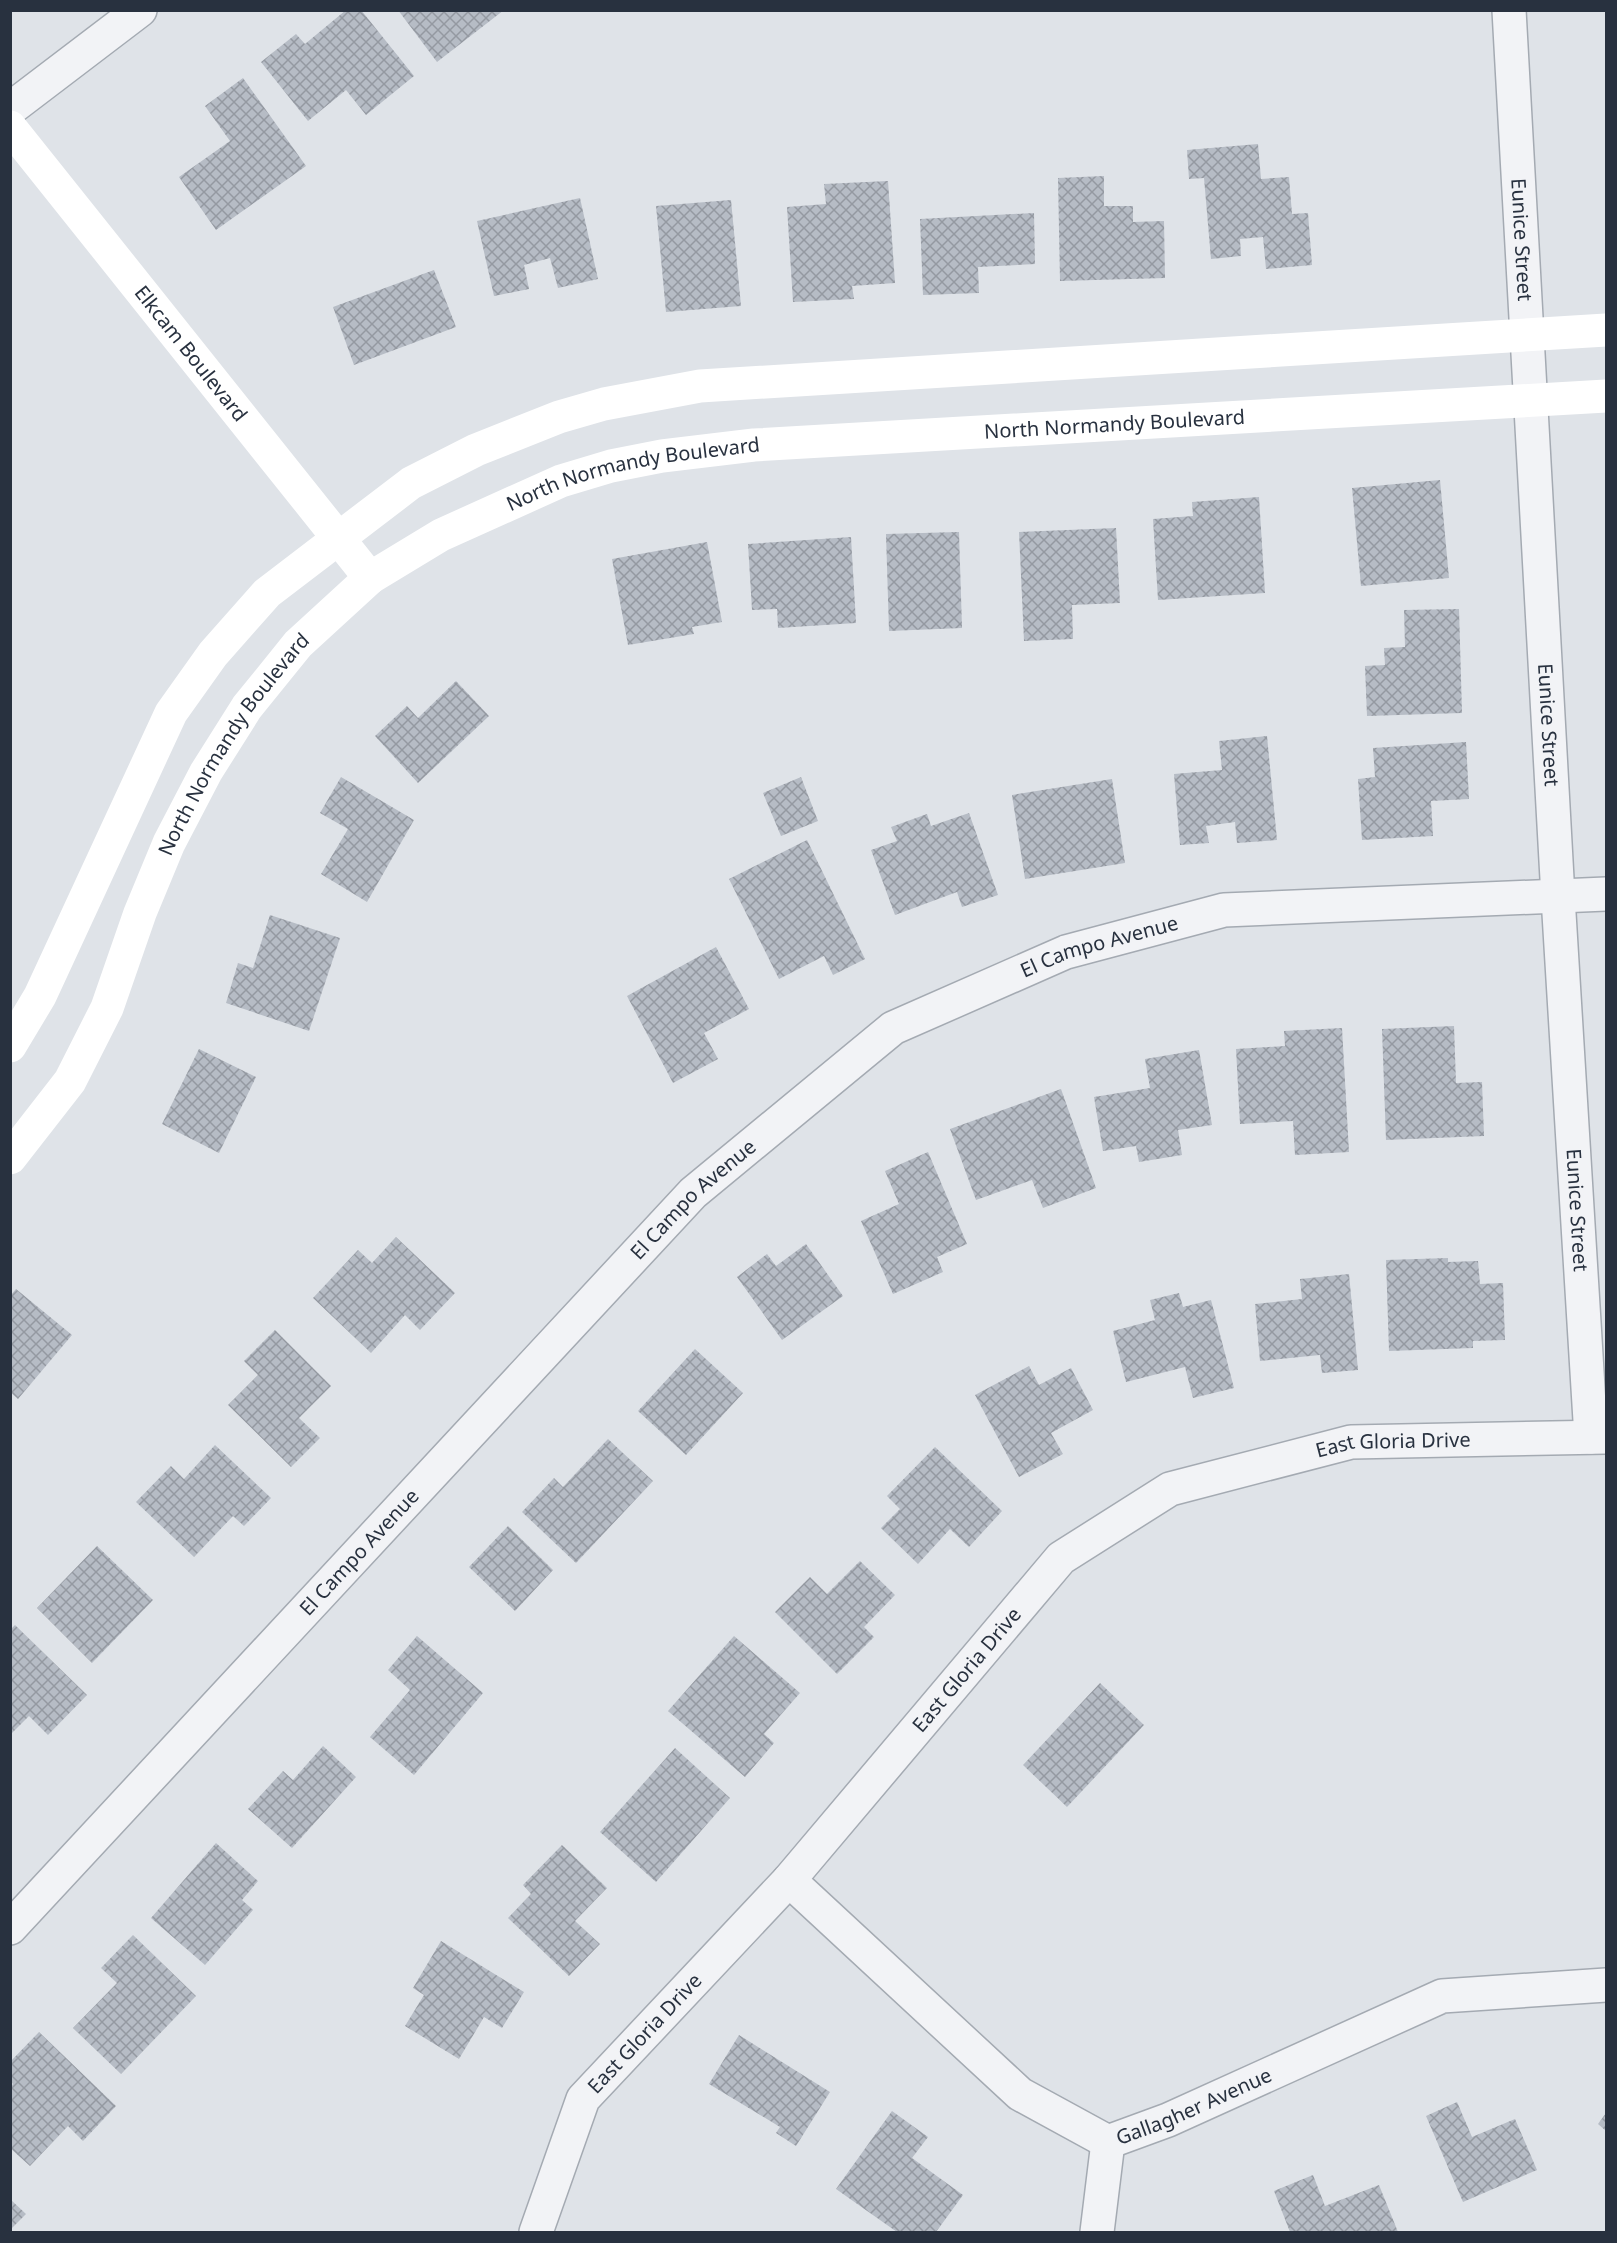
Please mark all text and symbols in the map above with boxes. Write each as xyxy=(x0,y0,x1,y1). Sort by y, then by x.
street label: Eunice Street xyxy=(1505,177,1539,302)
street label: Elkcam Boulevard xyxy=(129,280,254,427)
street label: North Normandy Boulevard xyxy=(983,403,1246,445)
street label: North Normandy Boulevard xyxy=(502,430,761,517)
street label: North Normandy Boulevard xyxy=(151,626,315,859)
street label: Eunice Street xyxy=(1532,663,1566,787)
street label: El Campo Avenue xyxy=(1016,909,1181,983)
street label: El Campo Avenue xyxy=(624,1133,761,1265)
street label: Eunice Street xyxy=(1560,1148,1595,1272)
street label: East Gloria Drive xyxy=(1313,1426,1471,1464)
street label: El Campo Avenue xyxy=(293,1483,425,1621)
street label: East Gloria Drive xyxy=(906,1601,1027,1738)
street label: East Gloria Drive xyxy=(581,1967,707,2099)
street label: Gallagher Avenue xyxy=(1112,2061,1276,2151)

